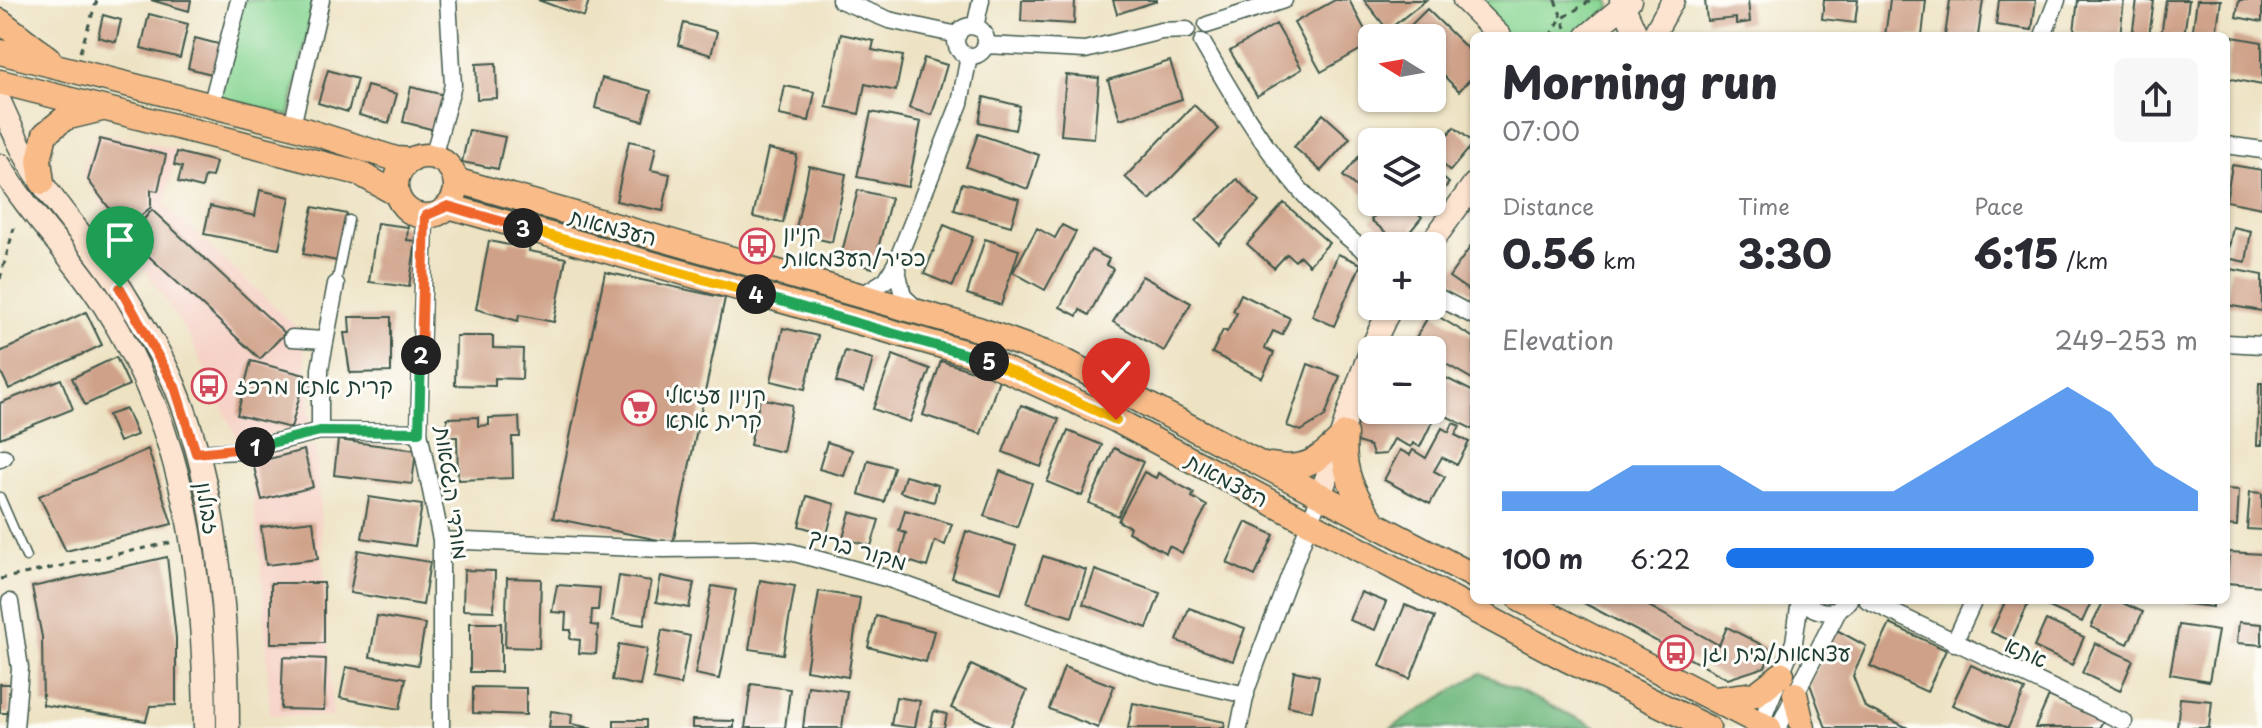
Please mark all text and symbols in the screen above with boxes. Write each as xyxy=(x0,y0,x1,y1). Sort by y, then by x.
north arrow xyxy=(1358,24,1446,112)
map controls xyxy=(1358,24,1446,424)
text: Morning run xyxy=(1502,48,1778,114)
button: share xyxy=(2114,58,2198,142)
text: 07:00 xyxy=(1502,111,1580,150)
button: layers xyxy=(1358,128,1446,216)
text: Distance xyxy=(1502,189,1594,222)
text: Time xyxy=(1738,189,1790,222)
text: Pace xyxy=(1974,189,2024,222)
street label: העצמאות xyxy=(564,198,661,253)
pin xyxy=(86,206,154,288)
pin: 3 xyxy=(503,208,543,248)
text: 3 xyxy=(516,211,530,244)
place label: קניון כפיר/העצמאות xyxy=(781,215,925,273)
icon: arrive xyxy=(98,218,142,262)
text: 0.56 xyxy=(1502,222,1596,283)
text: 3:30 xyxy=(1738,222,1832,283)
text: 6:15 xyxy=(1974,222,2059,283)
bus stop icon: קניון כפיר/העצמאות xyxy=(738,227,776,265)
button: + xyxy=(1358,232,1446,320)
text: km xyxy=(1596,243,1636,276)
text: /km xyxy=(2059,243,2108,276)
pin: 4 xyxy=(736,274,776,314)
text: 4 xyxy=(749,277,763,310)
text: Elevation xyxy=(1502,320,1614,359)
text: 249–253 m xyxy=(2055,320,2198,359)
pin: 2 xyxy=(401,335,441,375)
button: − xyxy=(1358,336,1446,424)
text: 2 xyxy=(413,338,429,371)
pin xyxy=(1082,338,1150,420)
pin: 5 xyxy=(969,341,1009,381)
text: 5 xyxy=(982,344,996,377)
icon: check xyxy=(1094,350,1138,394)
bus stop icon: קרית אתא מרכז xyxy=(190,367,228,405)
place label: קרית אתא מרכז xyxy=(235,368,393,401)
place label: קניון עזיאלי קרית אתא xyxy=(665,377,766,435)
supermarket icon: קניון עזיאלי קרית אתא xyxy=(620,389,658,427)
street label: מורדי הגטאות xyxy=(428,422,479,562)
pin: 1 xyxy=(235,427,275,467)
text: 1 xyxy=(250,430,260,463)
street label: העצמאות xyxy=(1179,442,1275,514)
street label: זבולון xyxy=(189,479,230,537)
street label: מקור ברוך xyxy=(805,518,911,577)
text: 100 m xyxy=(1502,539,1583,578)
text: 6:22 xyxy=(1630,539,1691,578)
street label: אתא xyxy=(2000,626,2054,675)
bus stop icon: עצמאות/בית וגן xyxy=(1657,634,1695,672)
place label: עצמאות/בית וגן xyxy=(1702,635,1851,668)

